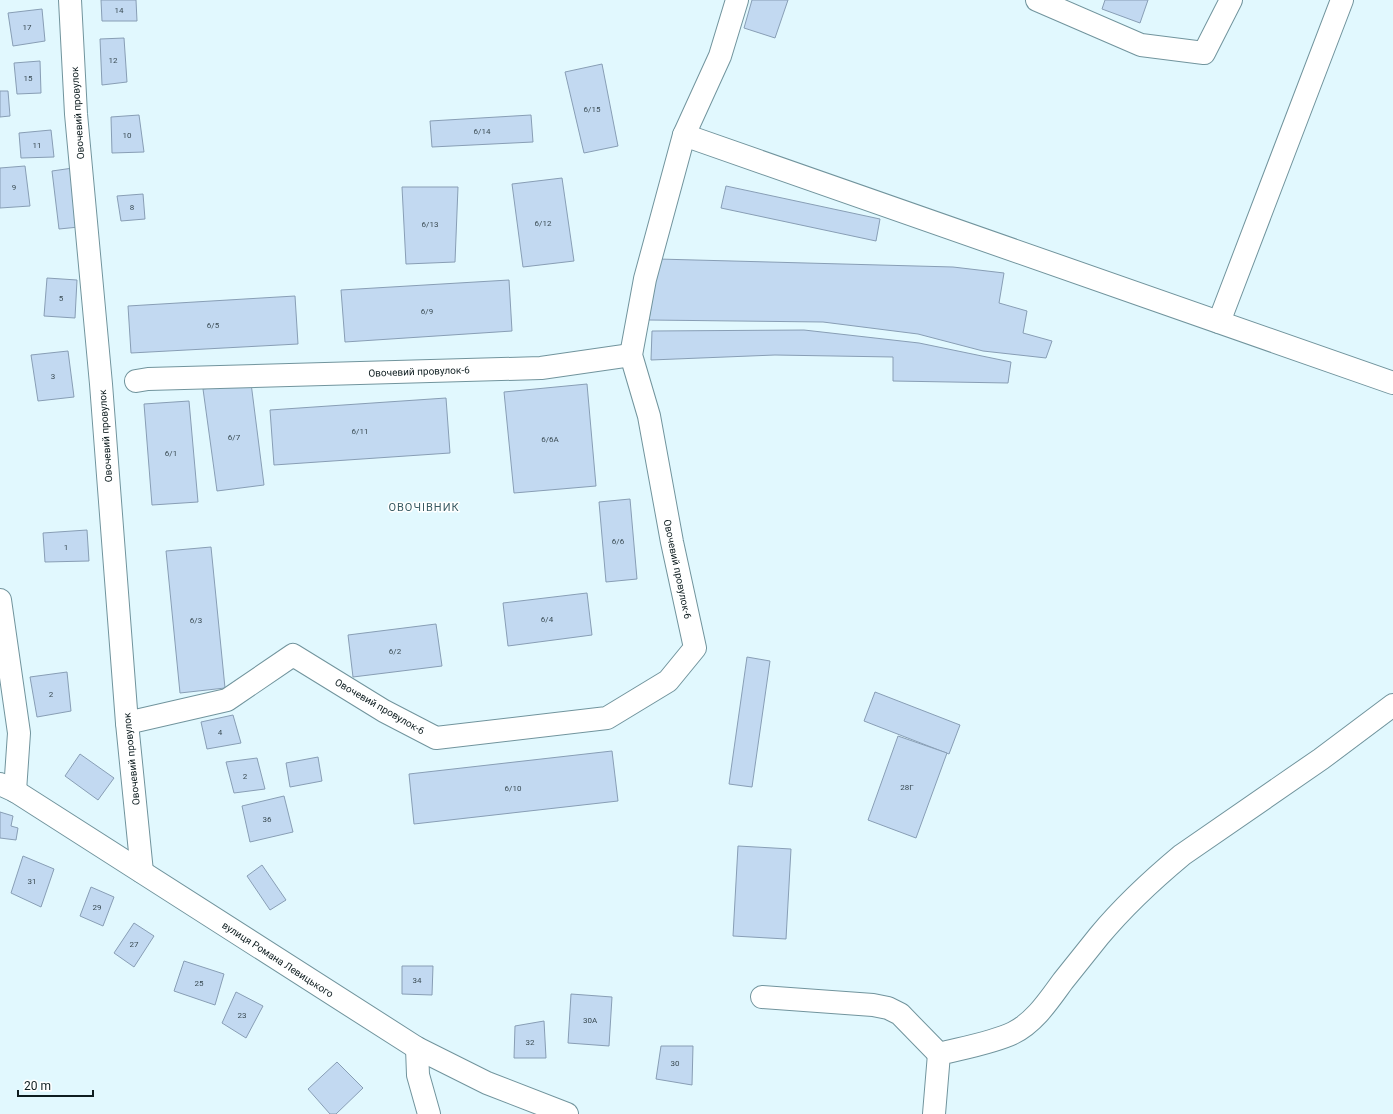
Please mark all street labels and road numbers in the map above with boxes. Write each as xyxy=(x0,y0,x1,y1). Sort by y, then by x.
street label: Овочевий провулок xyxy=(69,66,86,160)
street label: Овочевий провулок-6 xyxy=(368,364,470,379)
street label: Овочевий провулок xyxy=(97,389,114,483)
street label: Овочевий провулок-6 xyxy=(662,518,694,620)
street label: Овочевий провулок-6 xyxy=(333,676,427,737)
street label: Овочевий провулок xyxy=(121,712,142,806)
street label: вулиця Романа Левицького xyxy=(220,919,336,1000)

